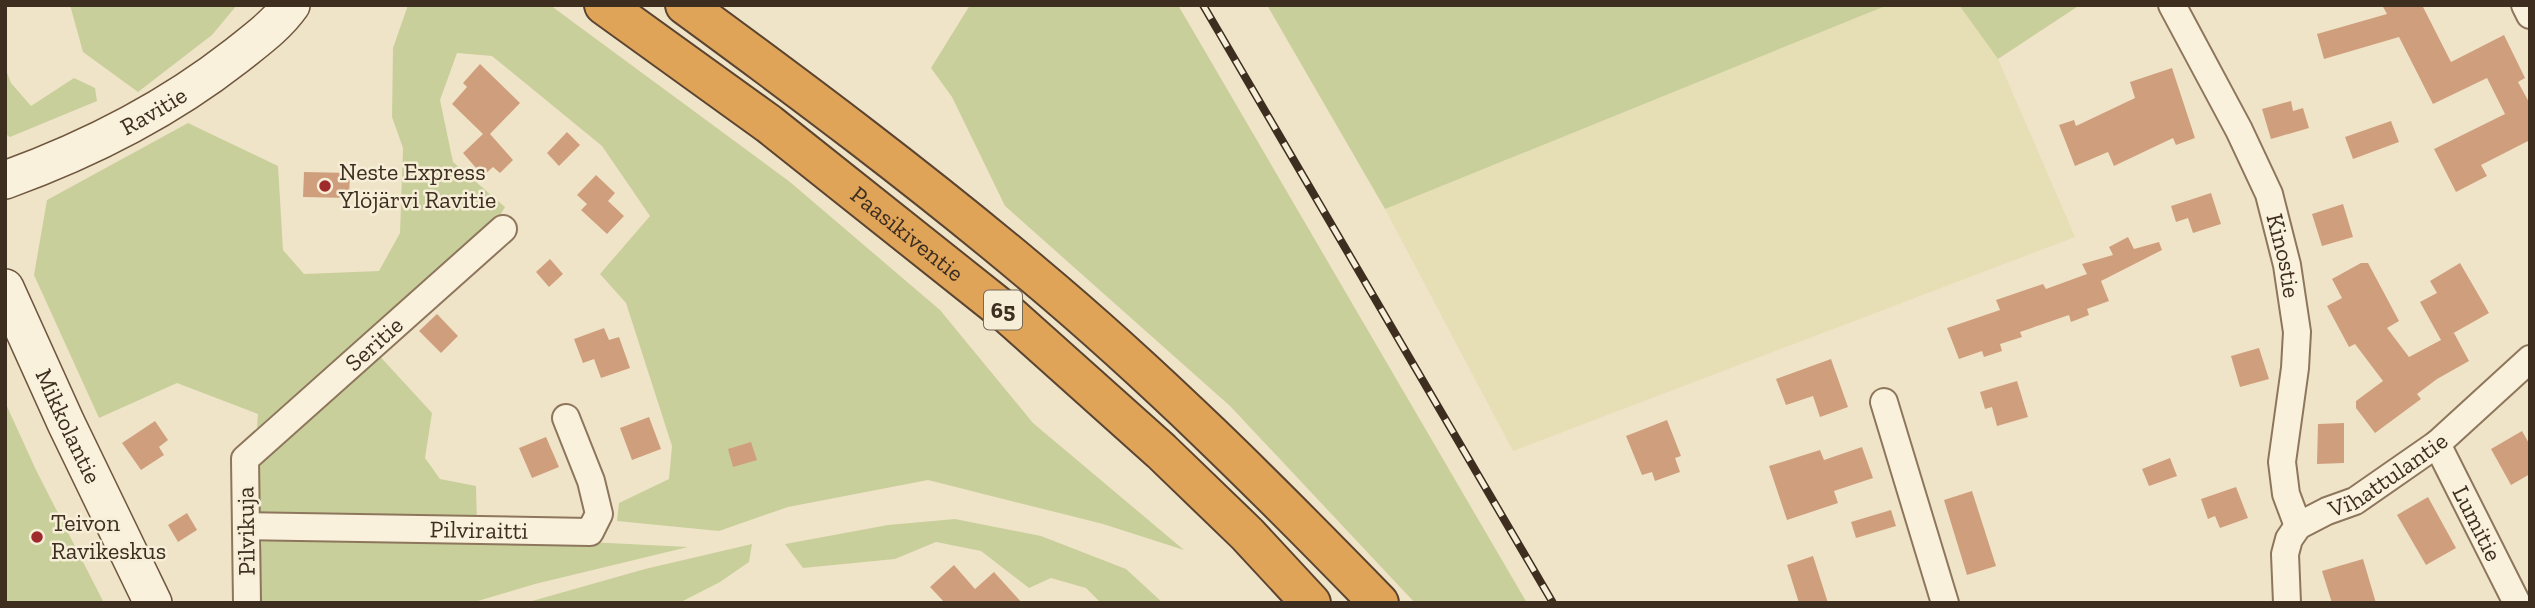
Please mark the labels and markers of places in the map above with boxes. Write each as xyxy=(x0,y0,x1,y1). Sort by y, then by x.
place label: Neste Express Ylöjärvi Ravitie xyxy=(338,157,496,214)
marker: Neste Express Ylöjärvi Ravitie xyxy=(317,178,333,194)
place label: Teivon Ravikeskus xyxy=(51,508,166,565)
marker: Teivon Ravikeskus xyxy=(29,529,45,545)

